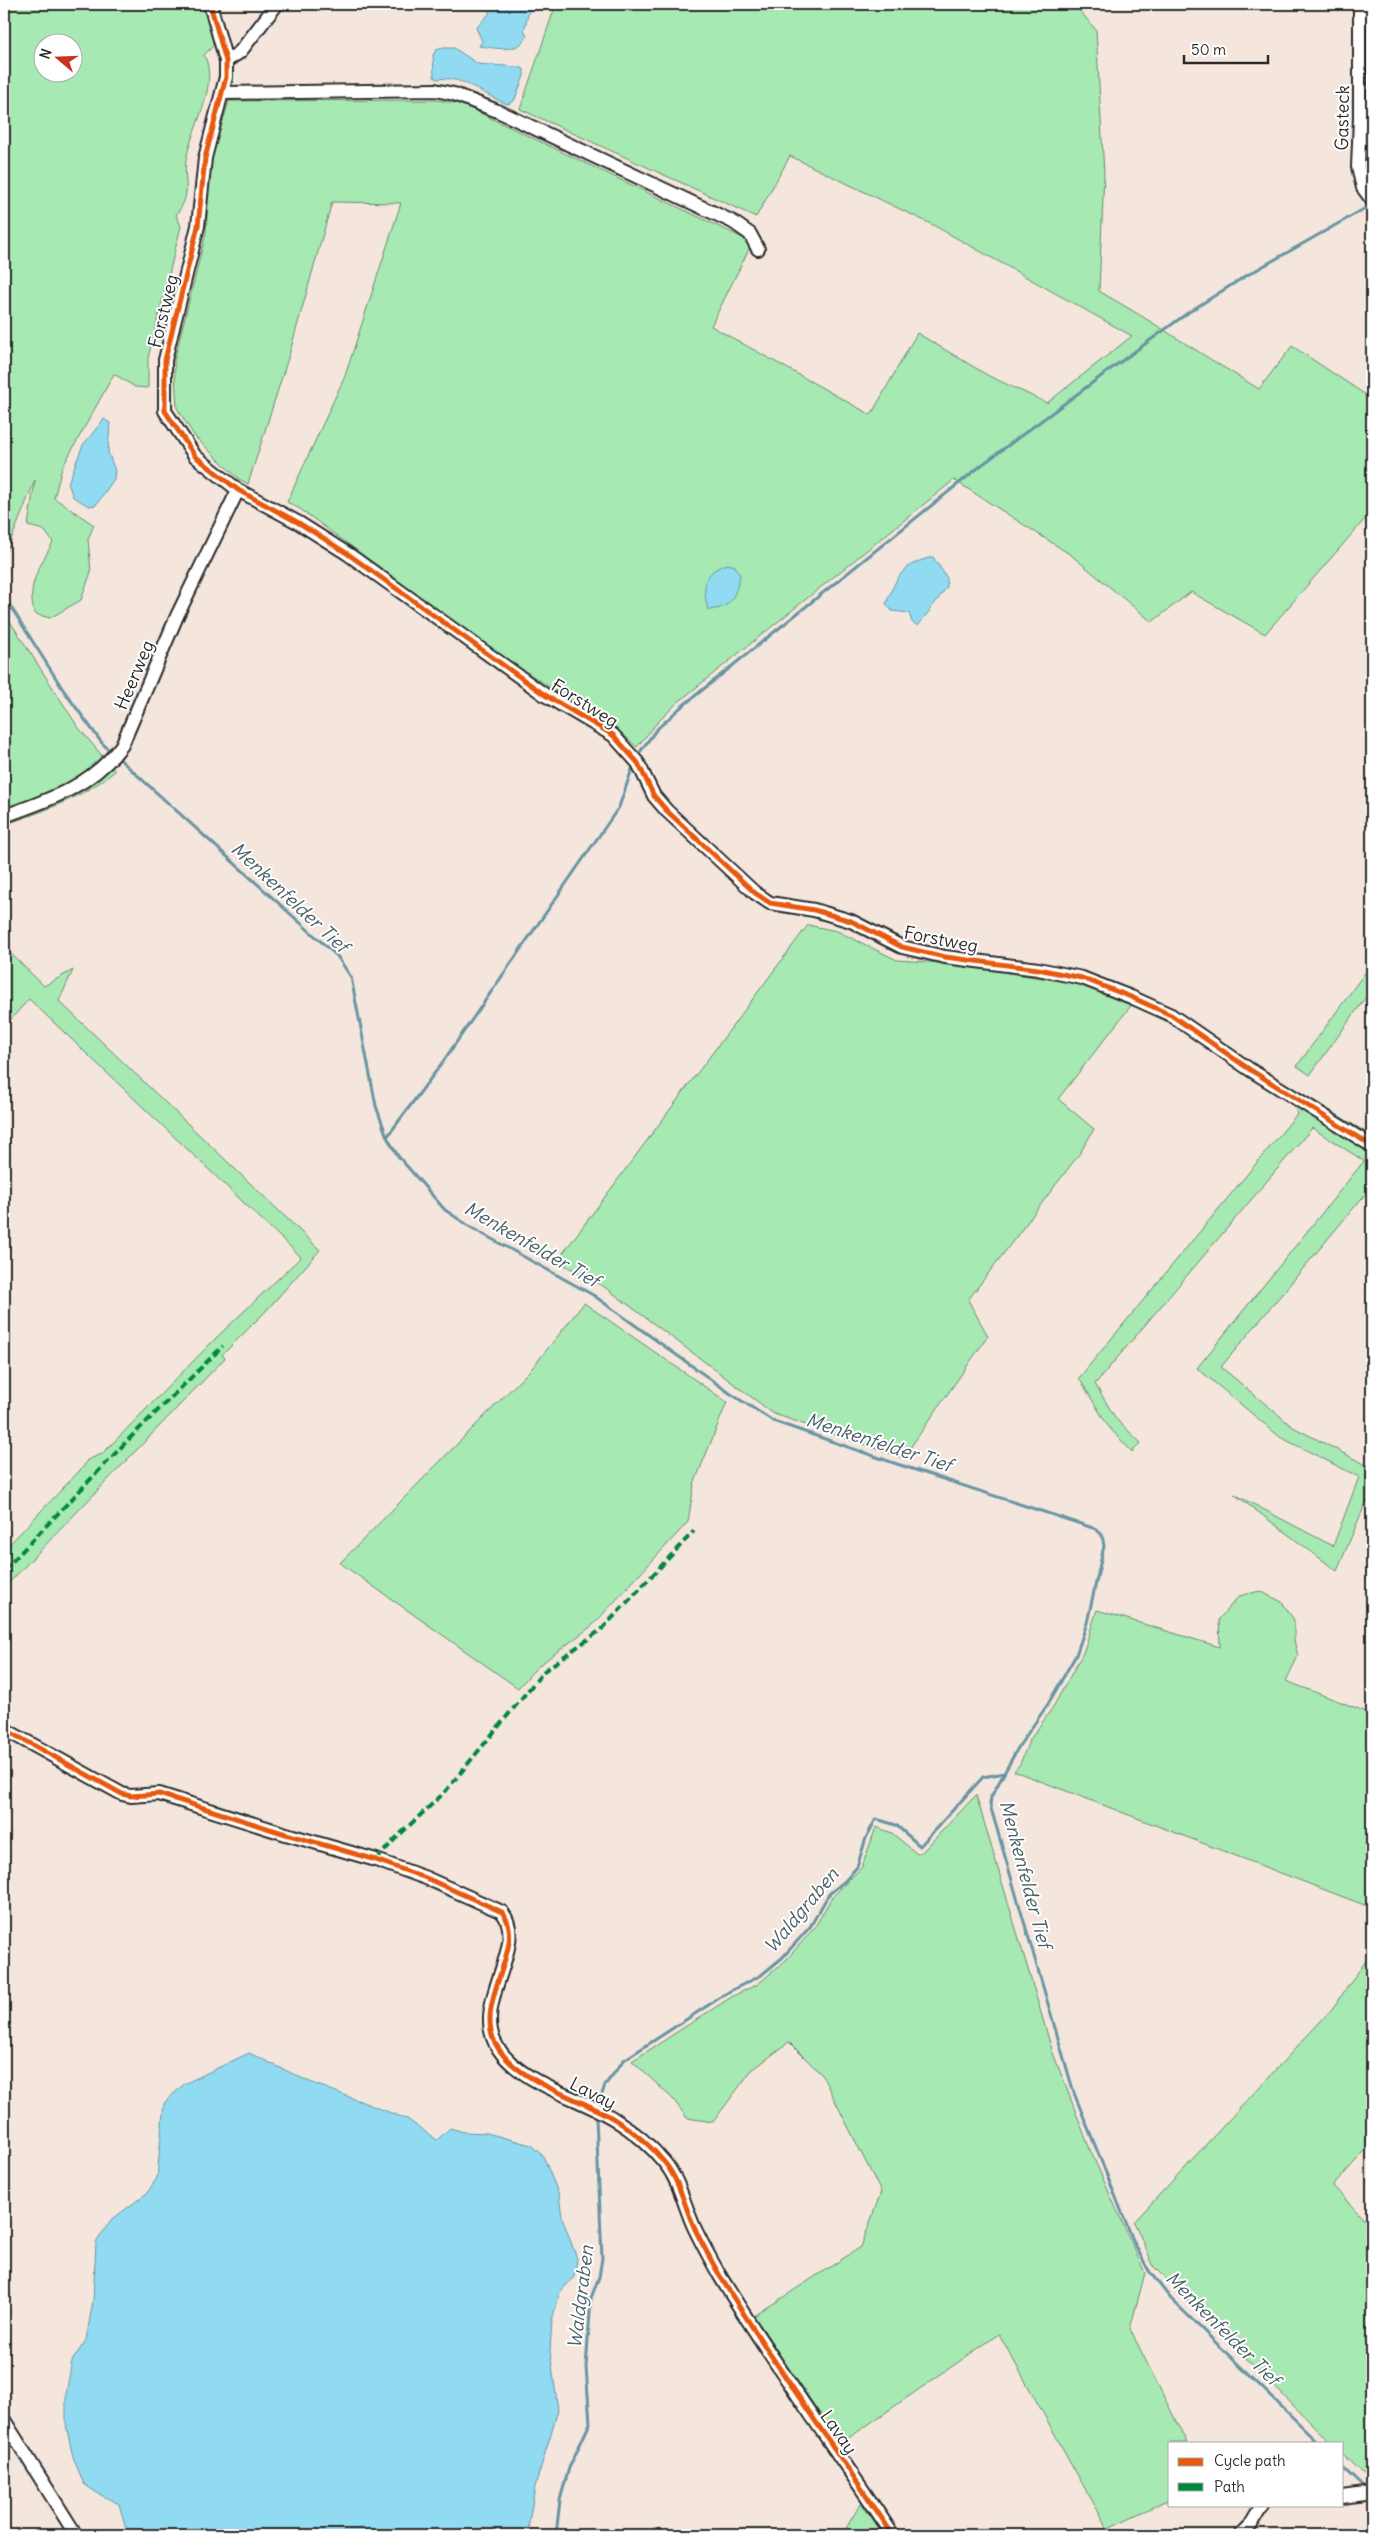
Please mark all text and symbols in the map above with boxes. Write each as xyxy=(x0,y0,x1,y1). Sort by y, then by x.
north arrow xyxy=(32,32,82,82)
scale bar xyxy=(1184,32,1267,64)
text: 50 m xyxy=(1191,40,1226,59)
text: N xyxy=(36,46,56,61)
street label: Gasteck xyxy=(1330,85,1354,151)
street label: Forstweg xyxy=(143,272,183,350)
street label: Heerweg xyxy=(109,637,159,713)
street label: Forstweg xyxy=(547,673,623,733)
water label: Menkenfelder Tief xyxy=(226,836,356,960)
street label: Forstweg xyxy=(902,921,980,957)
water label: Menkenfelder Tief xyxy=(460,1196,607,1294)
water label: Menkenfelder Tief xyxy=(803,1407,958,1478)
water label: Menkenfelder Tief xyxy=(995,1798,1058,1954)
water label: Waldgraben xyxy=(758,1862,844,1957)
street label: Lavay xyxy=(566,2072,620,2114)
water label: Waldgraben xyxy=(562,2243,598,2350)
water label: Menkenfelder Tief xyxy=(1161,2266,1288,2393)
street label: Lavay xyxy=(816,2405,862,2459)
legend xyxy=(1168,2442,1344,2506)
text: Cycle path xyxy=(1214,2451,1286,2470)
text: Path xyxy=(1214,2477,1245,2496)

